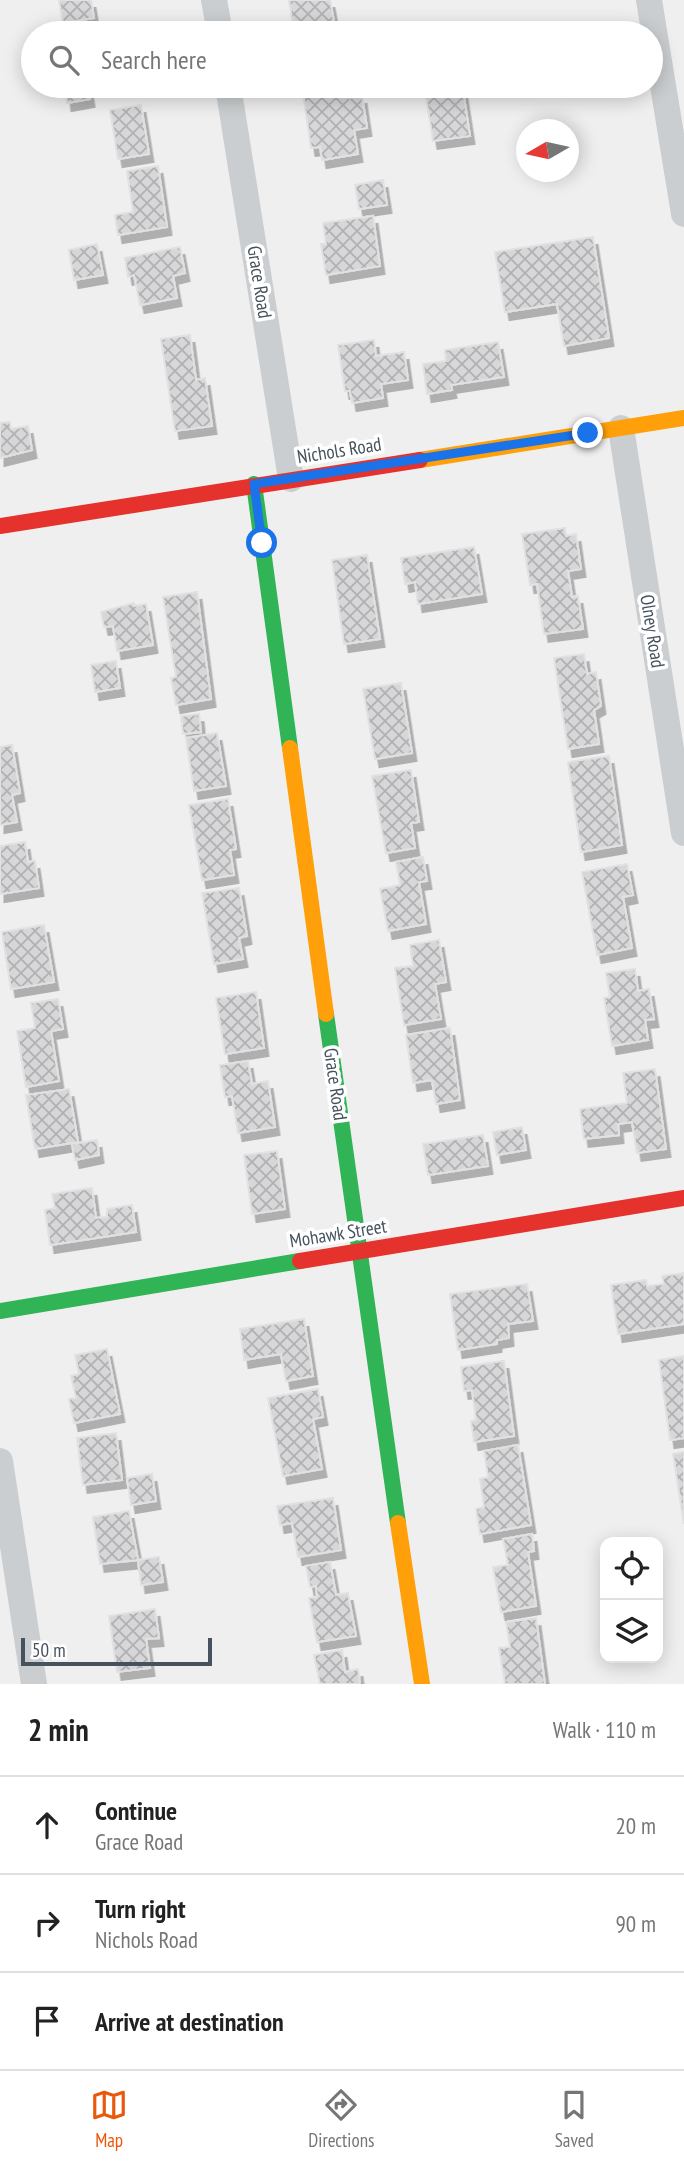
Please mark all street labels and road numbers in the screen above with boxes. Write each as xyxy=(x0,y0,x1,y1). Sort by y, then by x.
street label: Grace Road xyxy=(242,244,278,320)
street label: Nichols Road xyxy=(295,432,383,468)
street label: Olney Road xyxy=(635,593,671,669)
street label: Grace Road xyxy=(319,1046,353,1122)
street label: Mohawk Street xyxy=(288,1213,389,1252)

